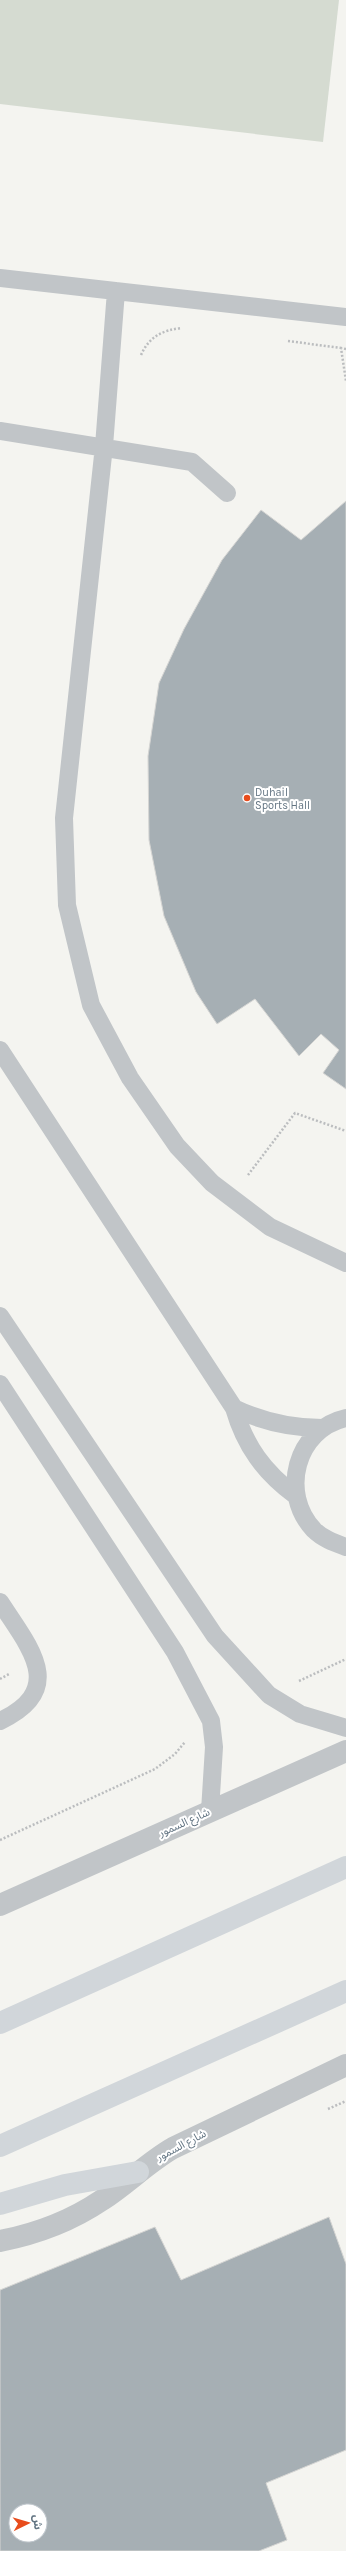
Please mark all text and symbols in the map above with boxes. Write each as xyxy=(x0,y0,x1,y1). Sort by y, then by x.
place label: Duhail Sports Hall xyxy=(255,786,310,812)
marker: Duhail Sports Hall xyxy=(242,793,252,803)
street label: شارع السمور xyxy=(156,1805,212,1841)
street label: شارع السمور xyxy=(153,2127,209,2165)
north arrow xyxy=(8,2503,48,2543)
text: ش xyxy=(30,2514,45,2530)

